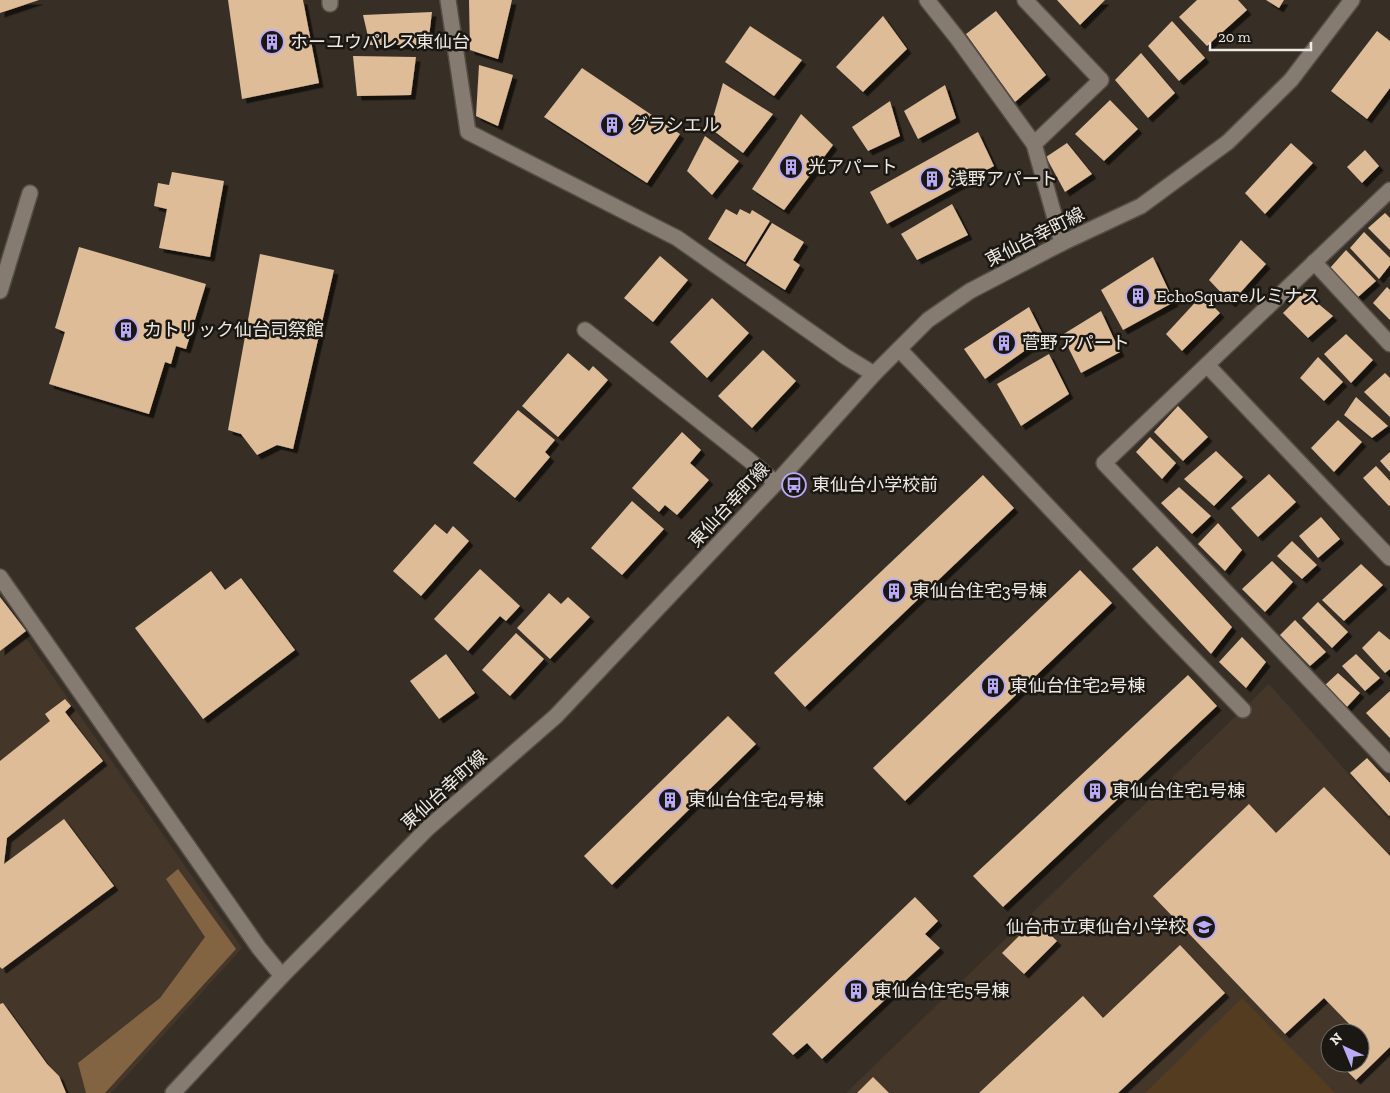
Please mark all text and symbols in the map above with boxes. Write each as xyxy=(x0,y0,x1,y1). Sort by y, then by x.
scale bar xyxy=(1210,20,1311,52)
text: 20 m xyxy=(1218,28,1251,46)
building icon: ホーユウパレス東仙台 xyxy=(259,29,285,55)
place label: ホーユウパレス東仙台 xyxy=(290,31,470,53)
building icon: グラシエル xyxy=(599,112,625,138)
place label: グラシエル xyxy=(630,114,720,136)
building icon: 光アパート xyxy=(778,154,804,180)
place label: 光アパート xyxy=(808,156,898,178)
building icon: 浅野アパート xyxy=(919,166,945,192)
place label: 浅野アパート xyxy=(950,168,1058,190)
street label: 東仙台幸町線 xyxy=(982,203,1088,271)
building icon: EchoSquareルミナス xyxy=(1125,283,1151,309)
place label: EchoSquareルミナス xyxy=(1156,285,1320,307)
building icon: カトリック仙台司祭館 xyxy=(113,317,139,343)
place label: カトリック仙台司祭館 xyxy=(144,319,324,341)
building icon: 菅野アパート xyxy=(991,330,1017,356)
place label: 菅野アパート xyxy=(1022,332,1130,354)
street label: 東仙台幸町線 xyxy=(684,458,774,552)
bus stop icon: 東仙台小学校前 xyxy=(781,472,807,498)
place label: 東仙台小学校前 xyxy=(812,474,938,496)
building icon: 東仙台住宅3号棟 xyxy=(881,578,907,604)
place label: 東仙台住宅3号棟 xyxy=(912,580,1047,602)
building icon: 東仙台住宅2号棟 xyxy=(980,673,1006,699)
place label: 東仙台住宅2号棟 xyxy=(1010,675,1145,697)
street label: 東仙台幸町線 xyxy=(397,746,491,834)
building icon: 東仙台住宅1号棟 xyxy=(1082,778,1108,804)
place label: 東仙台住宅1号棟 xyxy=(1112,780,1245,802)
building icon: 東仙台住宅4号棟 xyxy=(657,787,683,813)
place label: 東仙台住宅4号棟 xyxy=(688,789,824,811)
school or university icon: 仙台市立東仙台小学校 xyxy=(1191,914,1217,940)
place label: 仙台市立東仙台小学校 xyxy=(1006,916,1186,938)
building icon: 東仙台住宅5号棟 xyxy=(843,978,869,1004)
place label: 東仙台住宅5号棟 xyxy=(874,980,1009,1002)
north arrow xyxy=(1320,1023,1370,1073)
text: N xyxy=(1327,1029,1346,1049)

